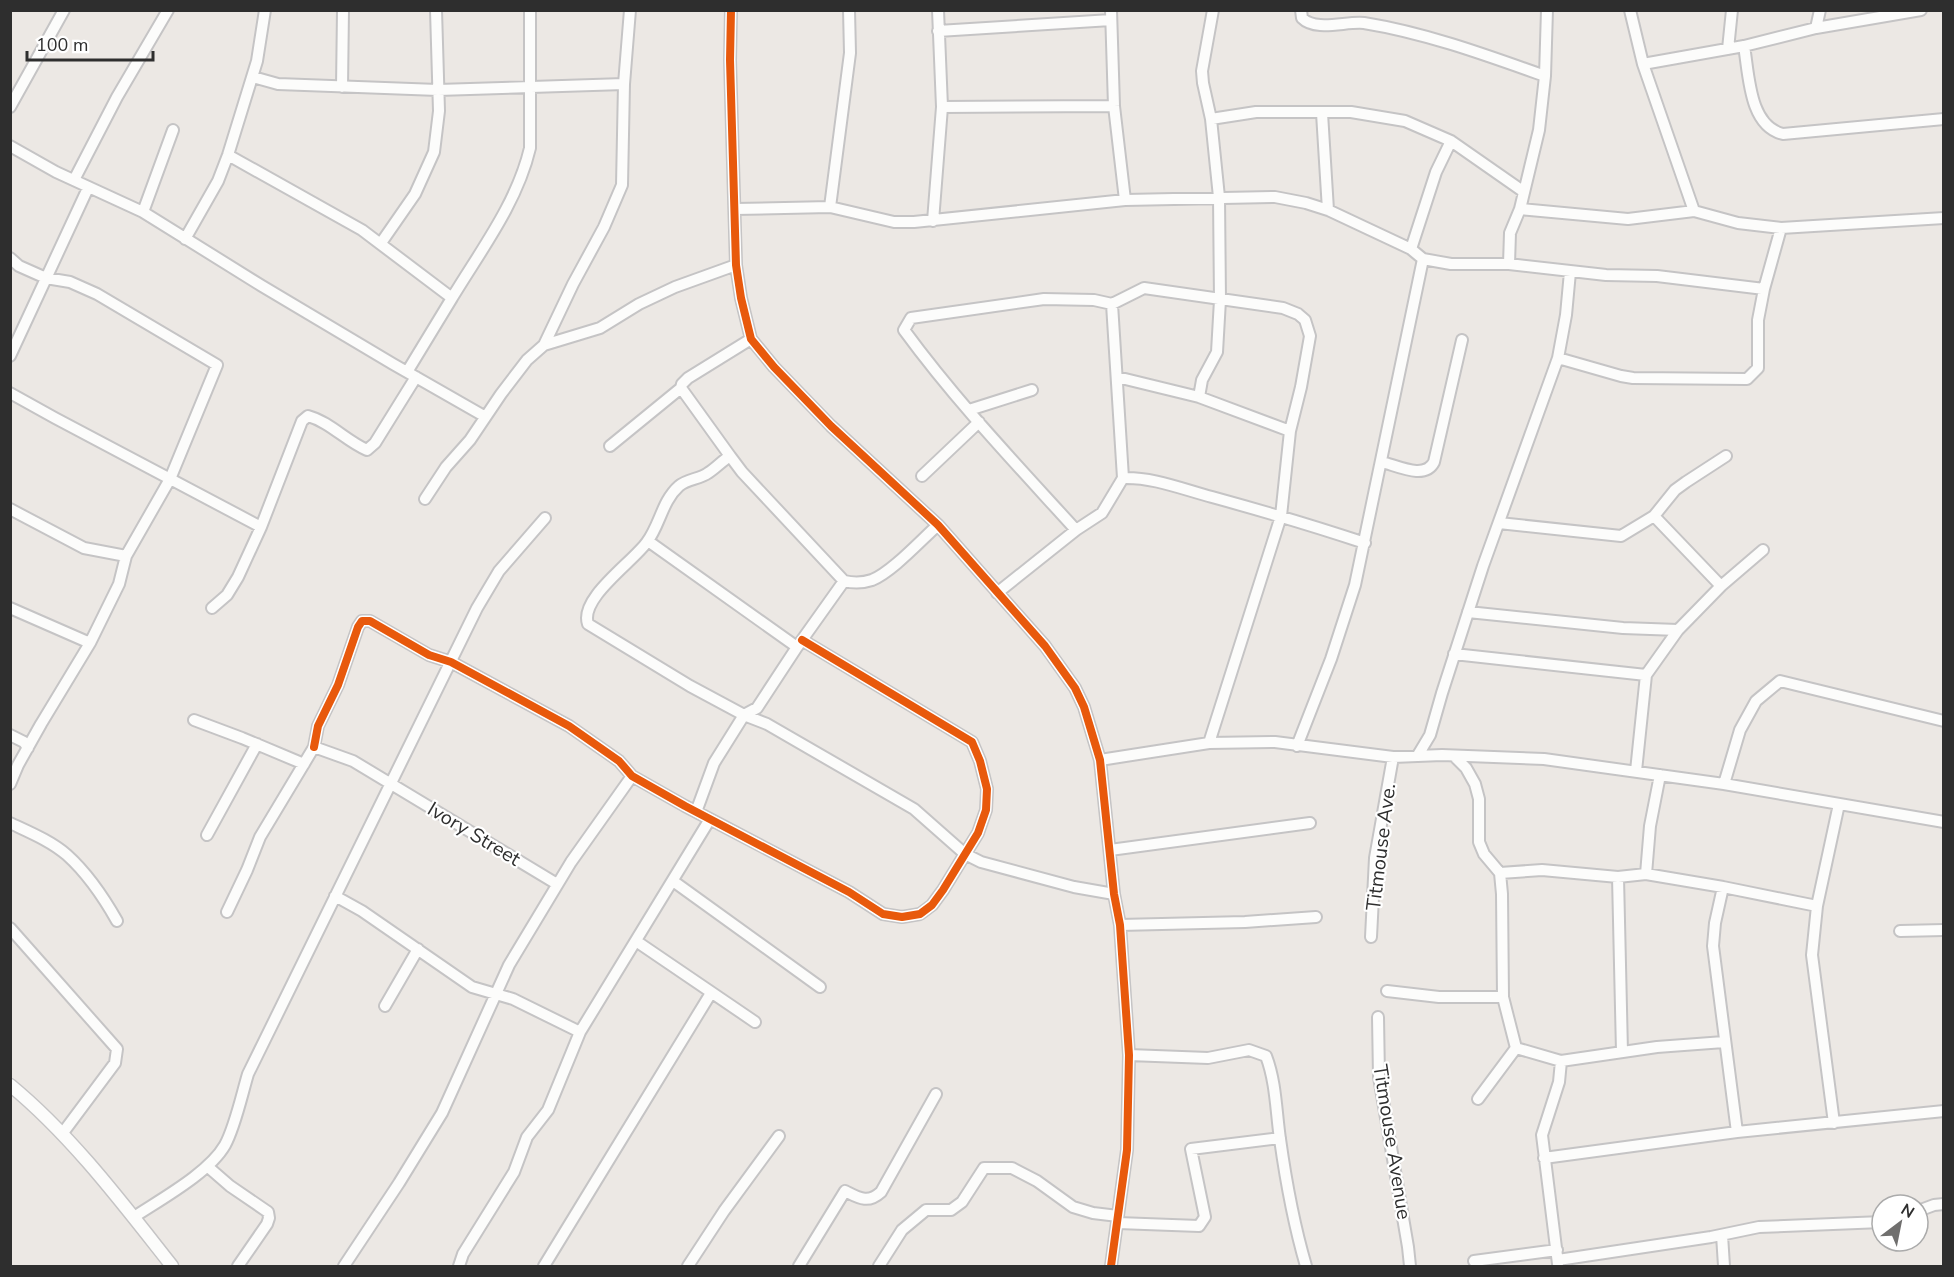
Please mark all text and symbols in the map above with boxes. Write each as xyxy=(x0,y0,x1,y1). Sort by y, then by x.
scale bar xyxy=(27,24,153,62)
text: 100 m xyxy=(36,33,88,57)
street label: Titmouse Ave. xyxy=(1360,782,1402,912)
street label: Ivory Street xyxy=(422,796,526,873)
street label: Titmouse Avenue xyxy=(1366,1063,1418,1221)
north arrow xyxy=(1870,1193,1930,1253)
text: N xyxy=(1897,1199,1918,1224)

